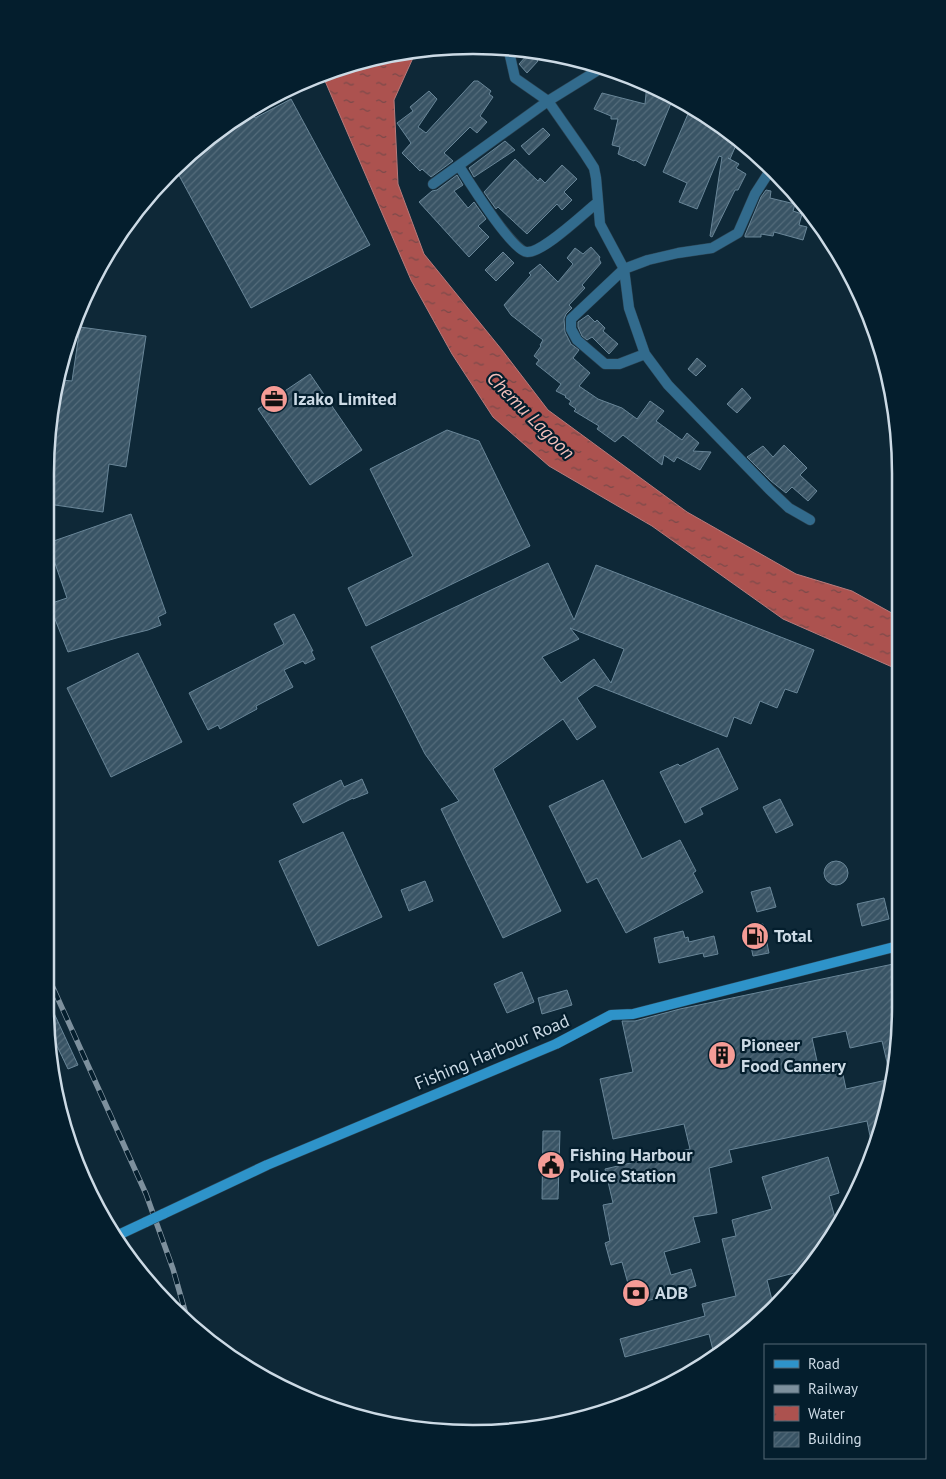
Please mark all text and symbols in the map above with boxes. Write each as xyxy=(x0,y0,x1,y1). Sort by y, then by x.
water label: Chemu Lagoon xyxy=(482,366,580,464)
office icon: Izako Limited xyxy=(259,384,289,414)
place label: Izako Limited xyxy=(293,387,397,410)
fuel station icon: Total xyxy=(740,921,770,951)
place label: Total xyxy=(774,924,813,947)
street label: Fishing Harbour Road xyxy=(411,1009,573,1095)
place label: Pioneer Food Cannery xyxy=(741,1033,846,1077)
building icon: Pioneer Food Cannery xyxy=(707,1040,737,1070)
place label: Fishing Harbour Police Station xyxy=(570,1143,693,1187)
public building icon: Fishing Harbour Police Station xyxy=(536,1150,566,1180)
bank icon: ADB xyxy=(621,1278,651,1308)
place label: ADB xyxy=(655,1281,688,1304)
legend xyxy=(764,1344,926,1459)
text: Road xyxy=(808,1354,840,1373)
text: Railway xyxy=(808,1379,858,1398)
text: Water xyxy=(808,1404,845,1423)
text: Building xyxy=(808,1429,862,1448)

